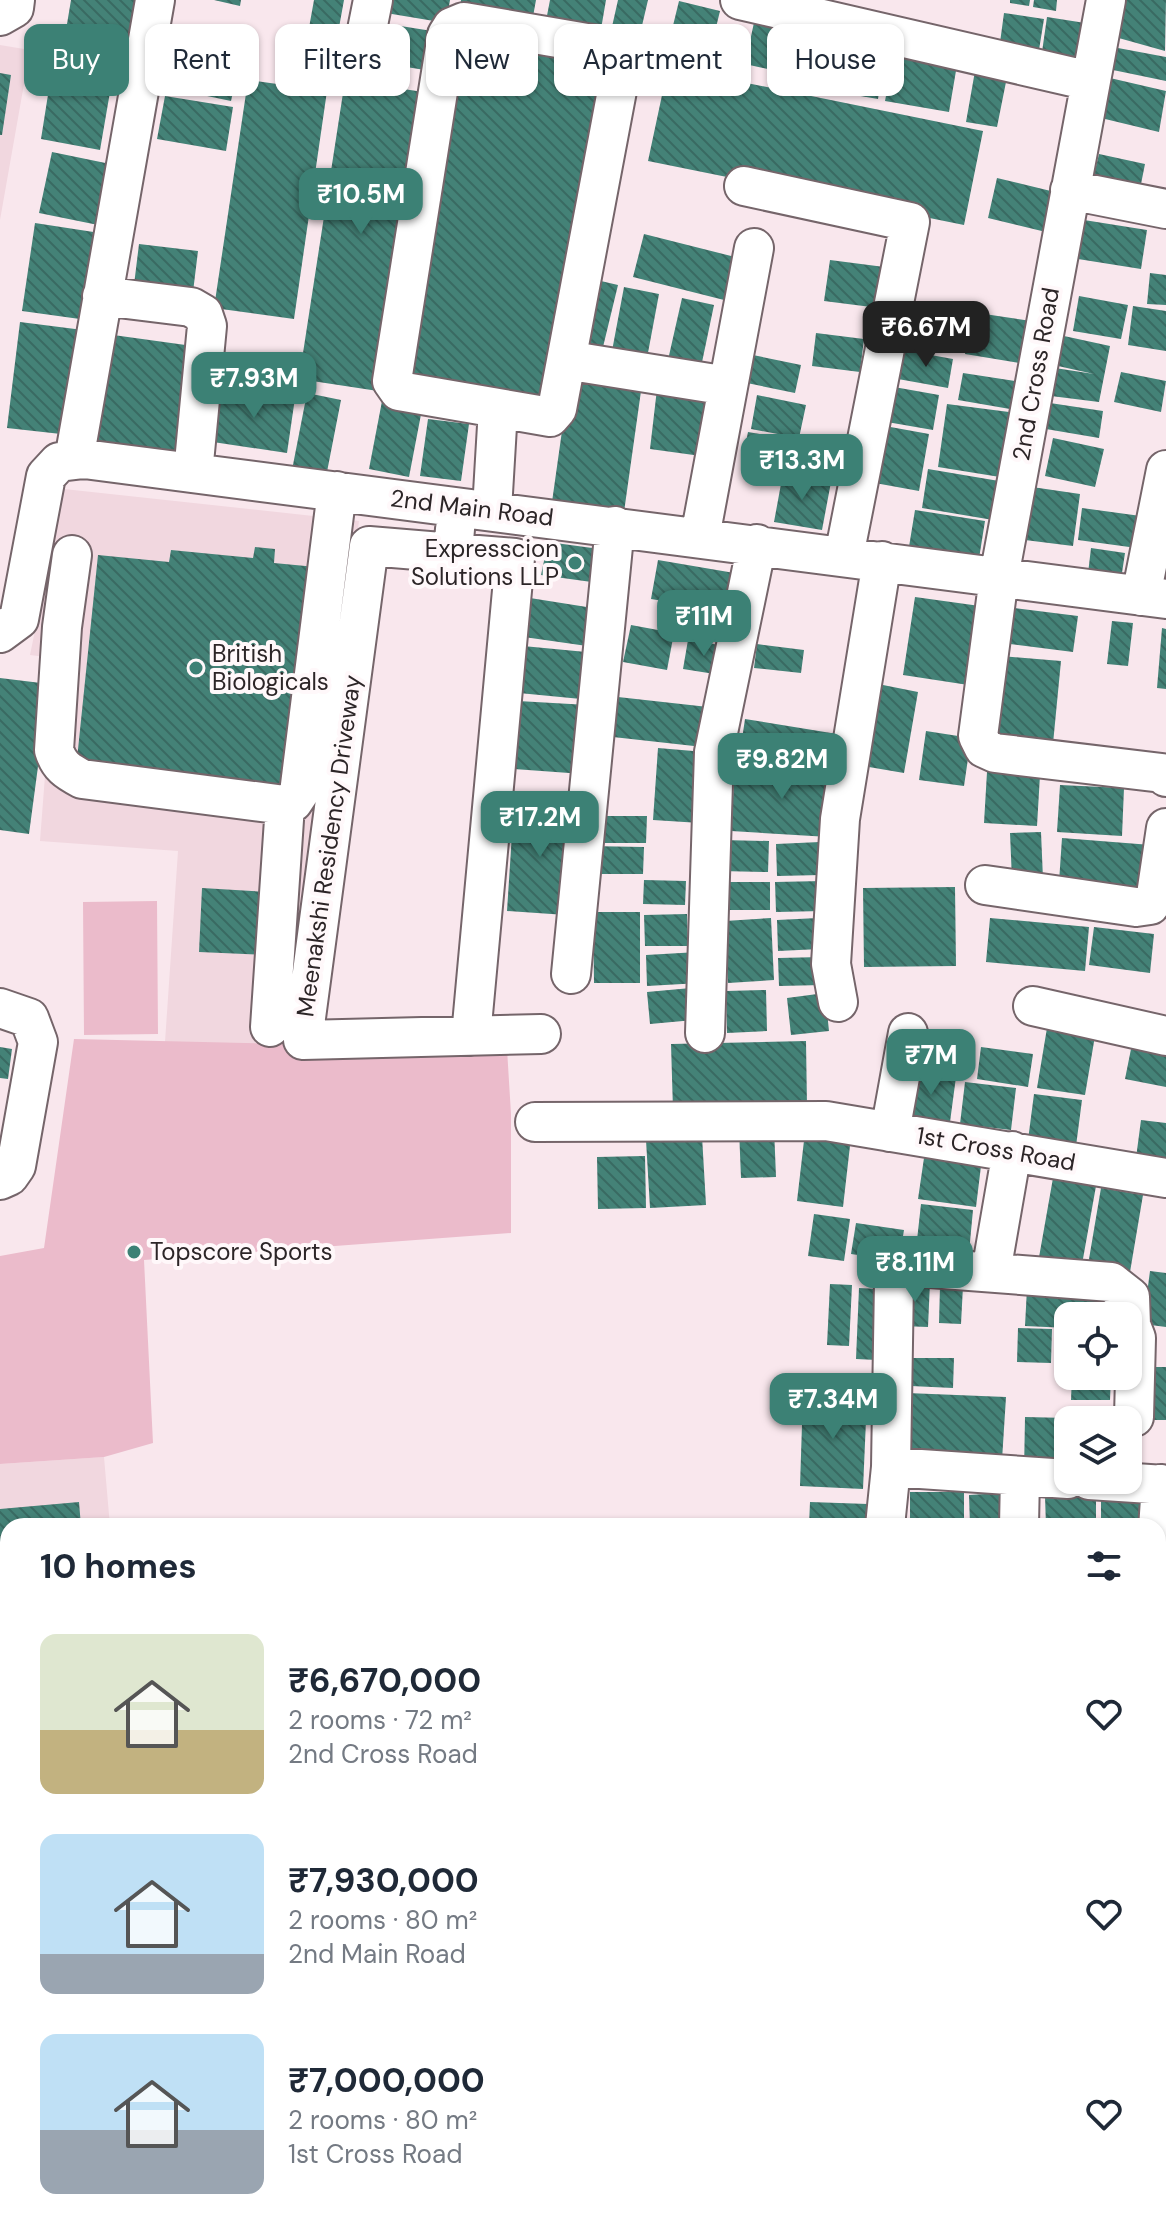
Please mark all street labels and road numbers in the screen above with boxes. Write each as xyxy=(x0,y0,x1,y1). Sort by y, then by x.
street label: 2nd Cross Road xyxy=(1005,285,1066,463)
street label: 2nd Main Road xyxy=(389,482,555,533)
street label: Meenakshi Residency Driveway xyxy=(289,673,368,1019)
street label: 1st Cross Road xyxy=(914,1119,1078,1178)

